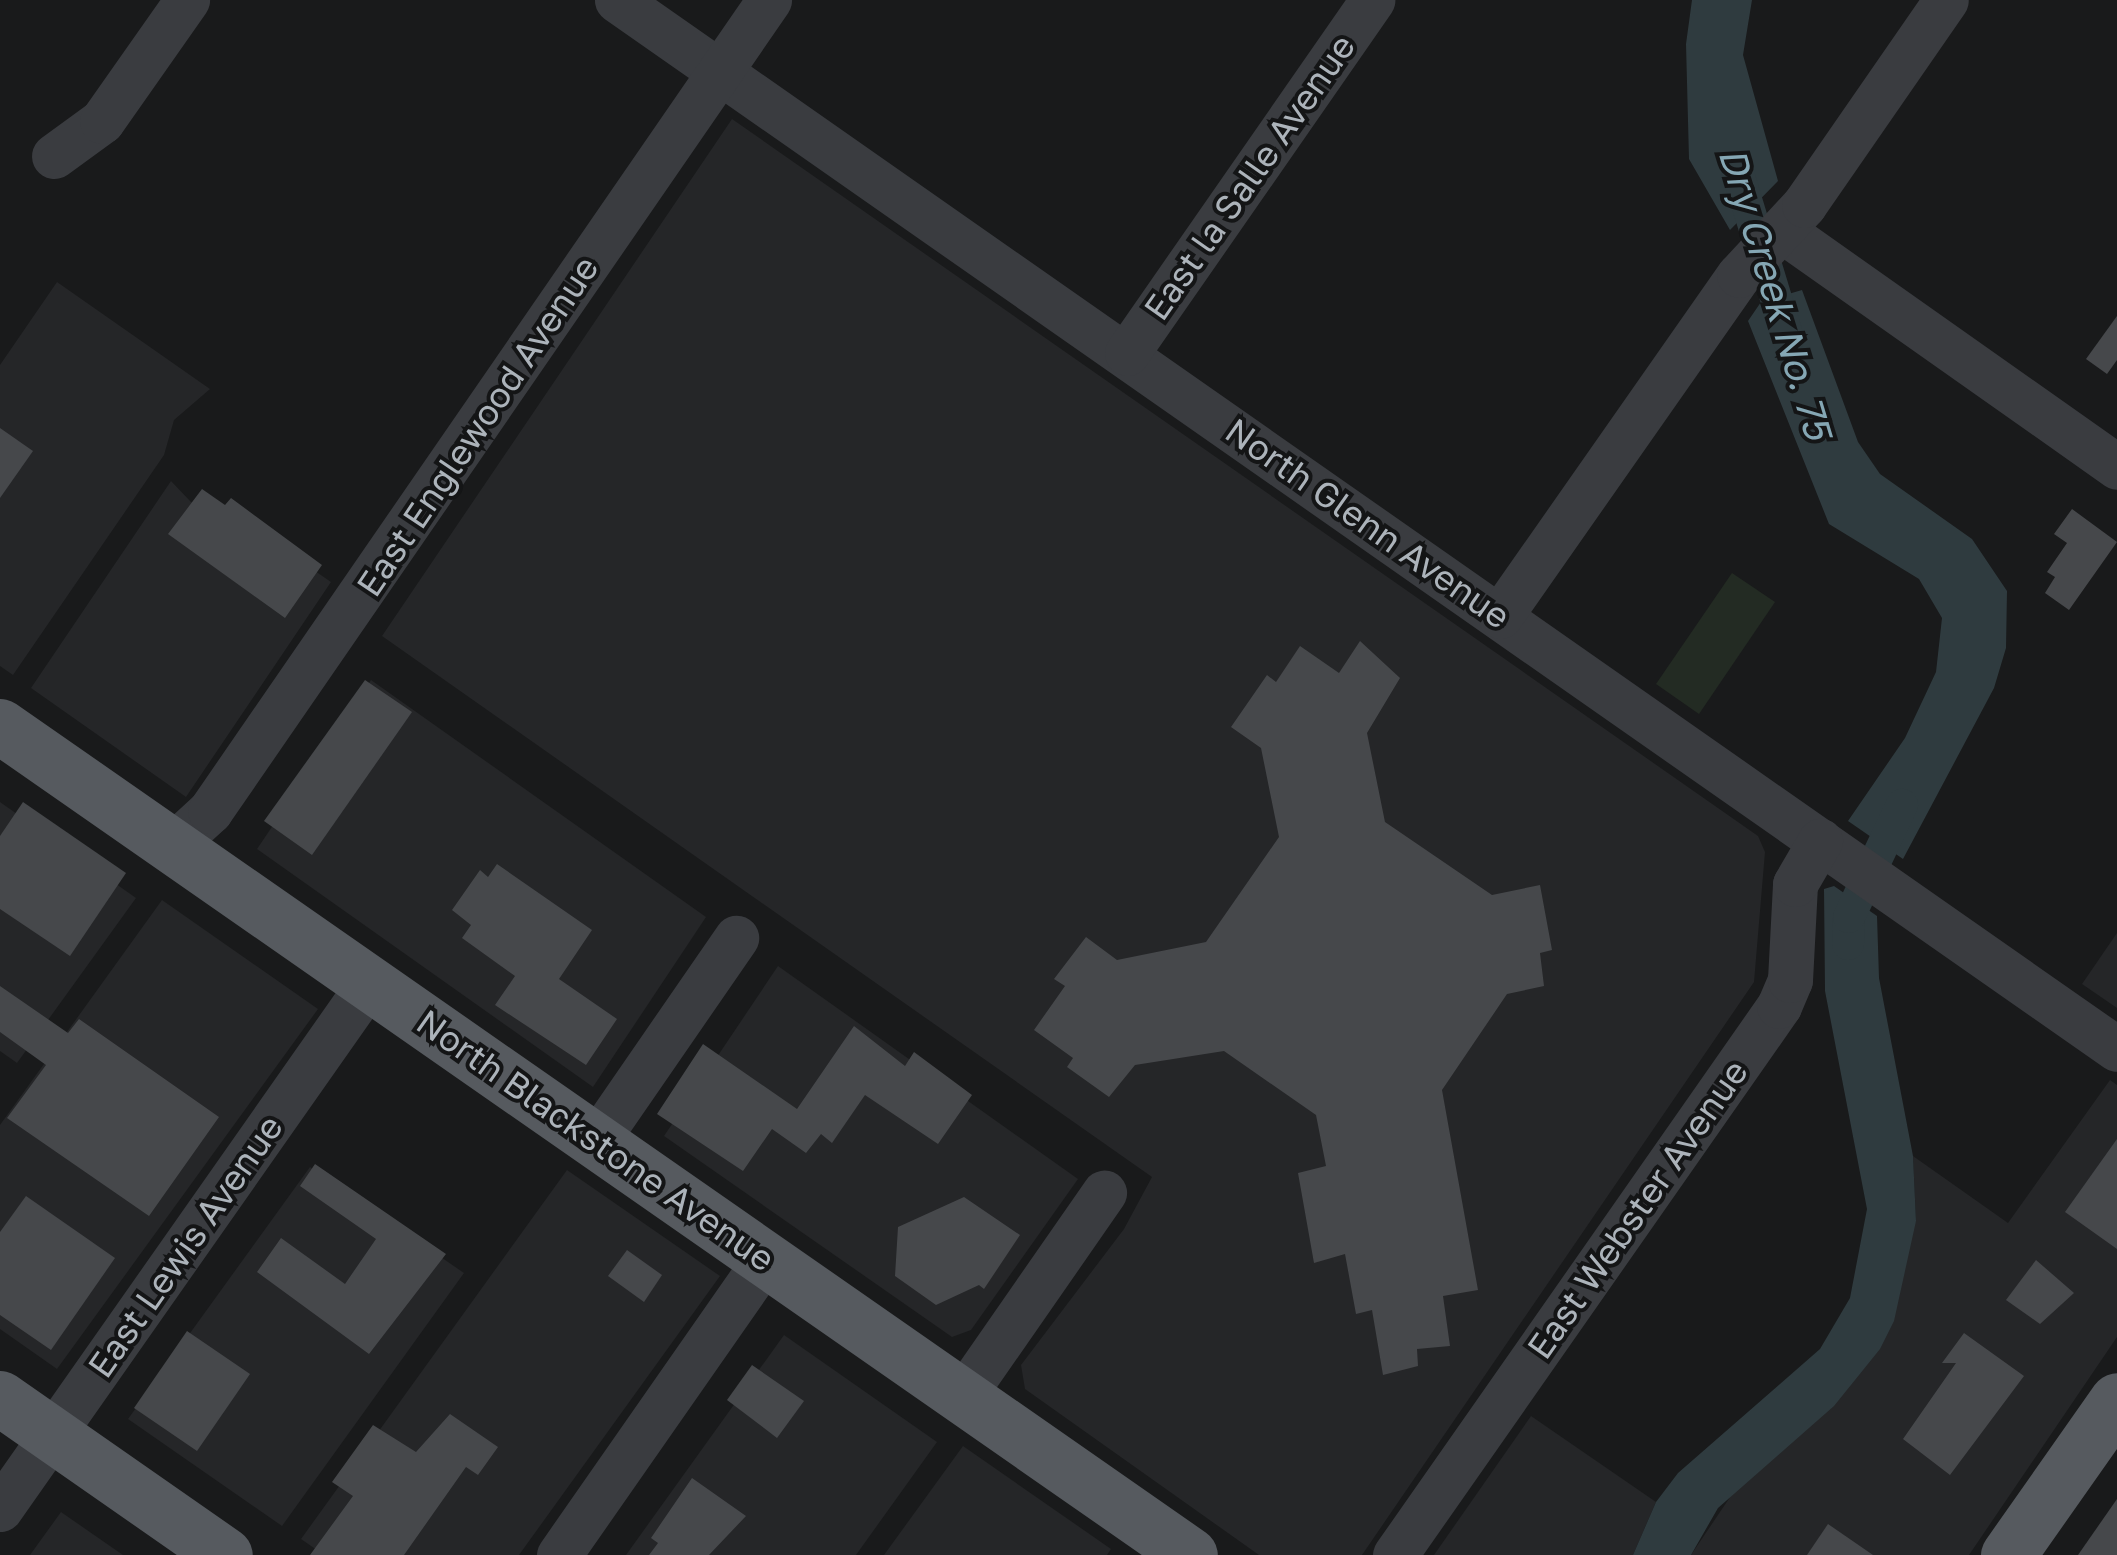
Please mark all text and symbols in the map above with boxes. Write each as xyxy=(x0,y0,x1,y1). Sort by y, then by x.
street label: East la Salle Avenue xyxy=(1135,26,1363,328)
water label: Dry Creek No. 75 xyxy=(1710,142,1842,444)
street label: East Englewood Avenue xyxy=(347,248,607,604)
street label: North Glenn Avenue xyxy=(1218,409,1518,637)
street label: North Blackstone Avenue xyxy=(409,1000,783,1280)
street label: East Webster Avenue xyxy=(1518,1052,1756,1366)
street label: East Lewis Avenue xyxy=(79,1107,291,1385)

